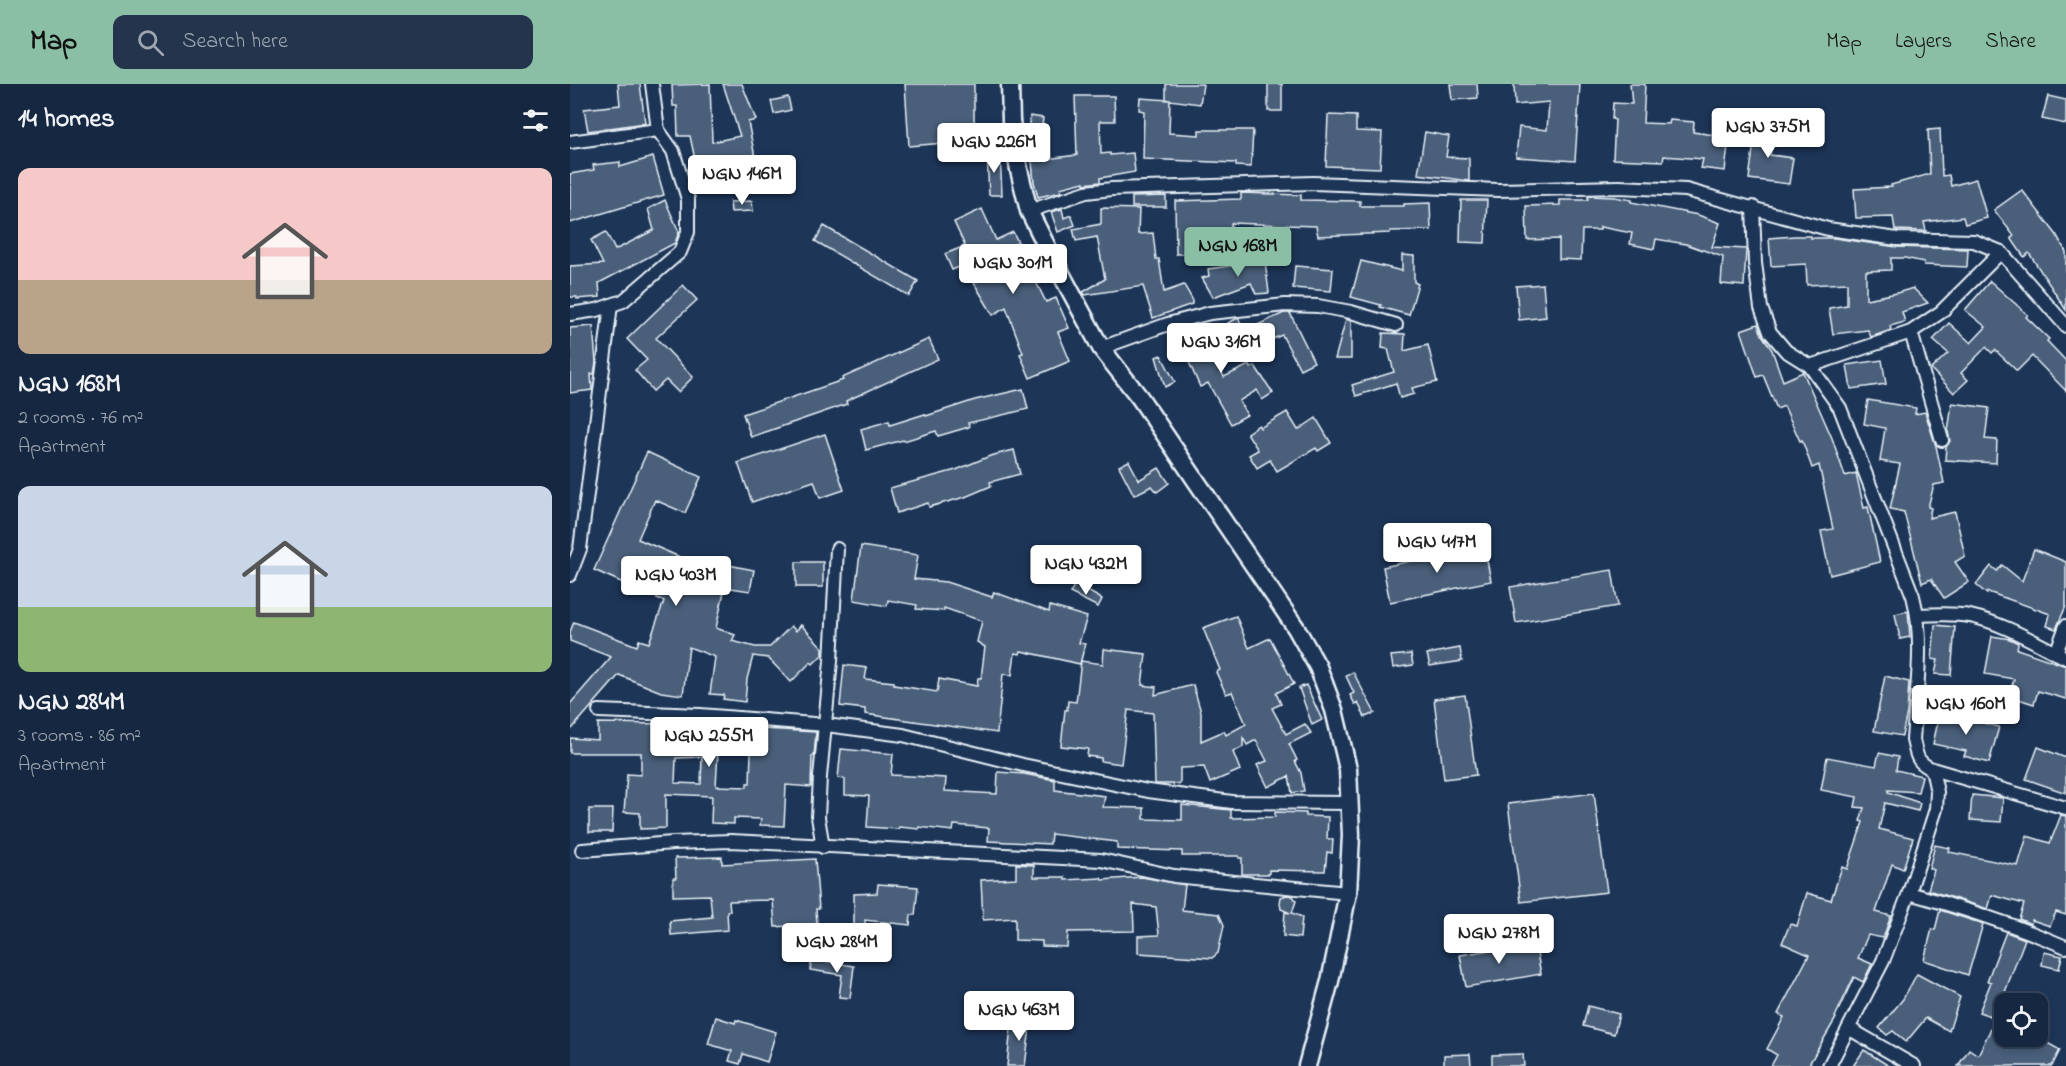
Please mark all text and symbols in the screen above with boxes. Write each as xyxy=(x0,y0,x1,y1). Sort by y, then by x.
search box xyxy=(113,15,533,69)
text: Map xyxy=(30,22,77,63)
icon: search xyxy=(134,26,167,59)
text: Search here xyxy=(182,26,288,58)
text: Map xyxy=(1826,27,1862,57)
text: Layers xyxy=(1895,27,1952,57)
text: Share xyxy=(1985,27,2036,57)
text: 14 homes xyxy=(18,101,114,139)
icon: filters xyxy=(519,104,552,137)
pin: NGN 375M xyxy=(1706,108,1830,159)
text: NGN 375M xyxy=(1726,113,1810,142)
pin: NGN 226M xyxy=(932,123,1056,174)
text: NGN 226M xyxy=(951,128,1037,157)
pin: NGN 146M xyxy=(680,155,804,206)
text: NGN 146M xyxy=(702,160,782,189)
icon: home xyxy=(231,207,339,315)
pin: NGN 168M xyxy=(1176,227,1300,278)
text: NGN 168M xyxy=(1198,232,1278,261)
pin: NGN 301M xyxy=(951,244,1075,295)
text: NGN 301M xyxy=(973,249,1053,278)
pin: NGN 316M xyxy=(1159,323,1283,374)
text: NGN 316M xyxy=(1181,328,1261,357)
text: NGN 168M xyxy=(18,366,121,404)
text: 2 rooms · 76 m² xyxy=(18,404,143,433)
text: Apartment xyxy=(18,433,106,462)
pin: NGN 417M xyxy=(1375,523,1499,574)
icon: home xyxy=(231,525,339,633)
text: NGN 417M xyxy=(1397,528,1477,557)
pin: NGN 432M xyxy=(1024,545,1148,596)
text: NGN 432M xyxy=(1044,550,1128,579)
pin: NGN 403M xyxy=(614,556,738,607)
text: NGN 403M xyxy=(635,561,717,590)
text: NGN 284M xyxy=(18,684,125,722)
pin: NGN 160M xyxy=(1904,685,2028,736)
text: NGN 160M xyxy=(1926,690,2006,719)
pin: NGN 255M xyxy=(647,717,771,768)
text: 3 rooms · 86 m² xyxy=(18,722,141,751)
text: NGN 255M xyxy=(664,722,754,751)
text: Apartment xyxy=(18,751,106,780)
pin: NGN 278M xyxy=(1437,914,1561,965)
text: NGN 278M xyxy=(1458,919,1540,948)
pin: NGN 284M xyxy=(775,923,899,974)
text: NGN 284M xyxy=(796,928,878,957)
pin: NGN 463M xyxy=(957,991,1081,1042)
map controls xyxy=(1994,993,2048,1047)
button: locate xyxy=(1994,993,2048,1047)
text: NGN 463M xyxy=(978,996,1060,1025)

